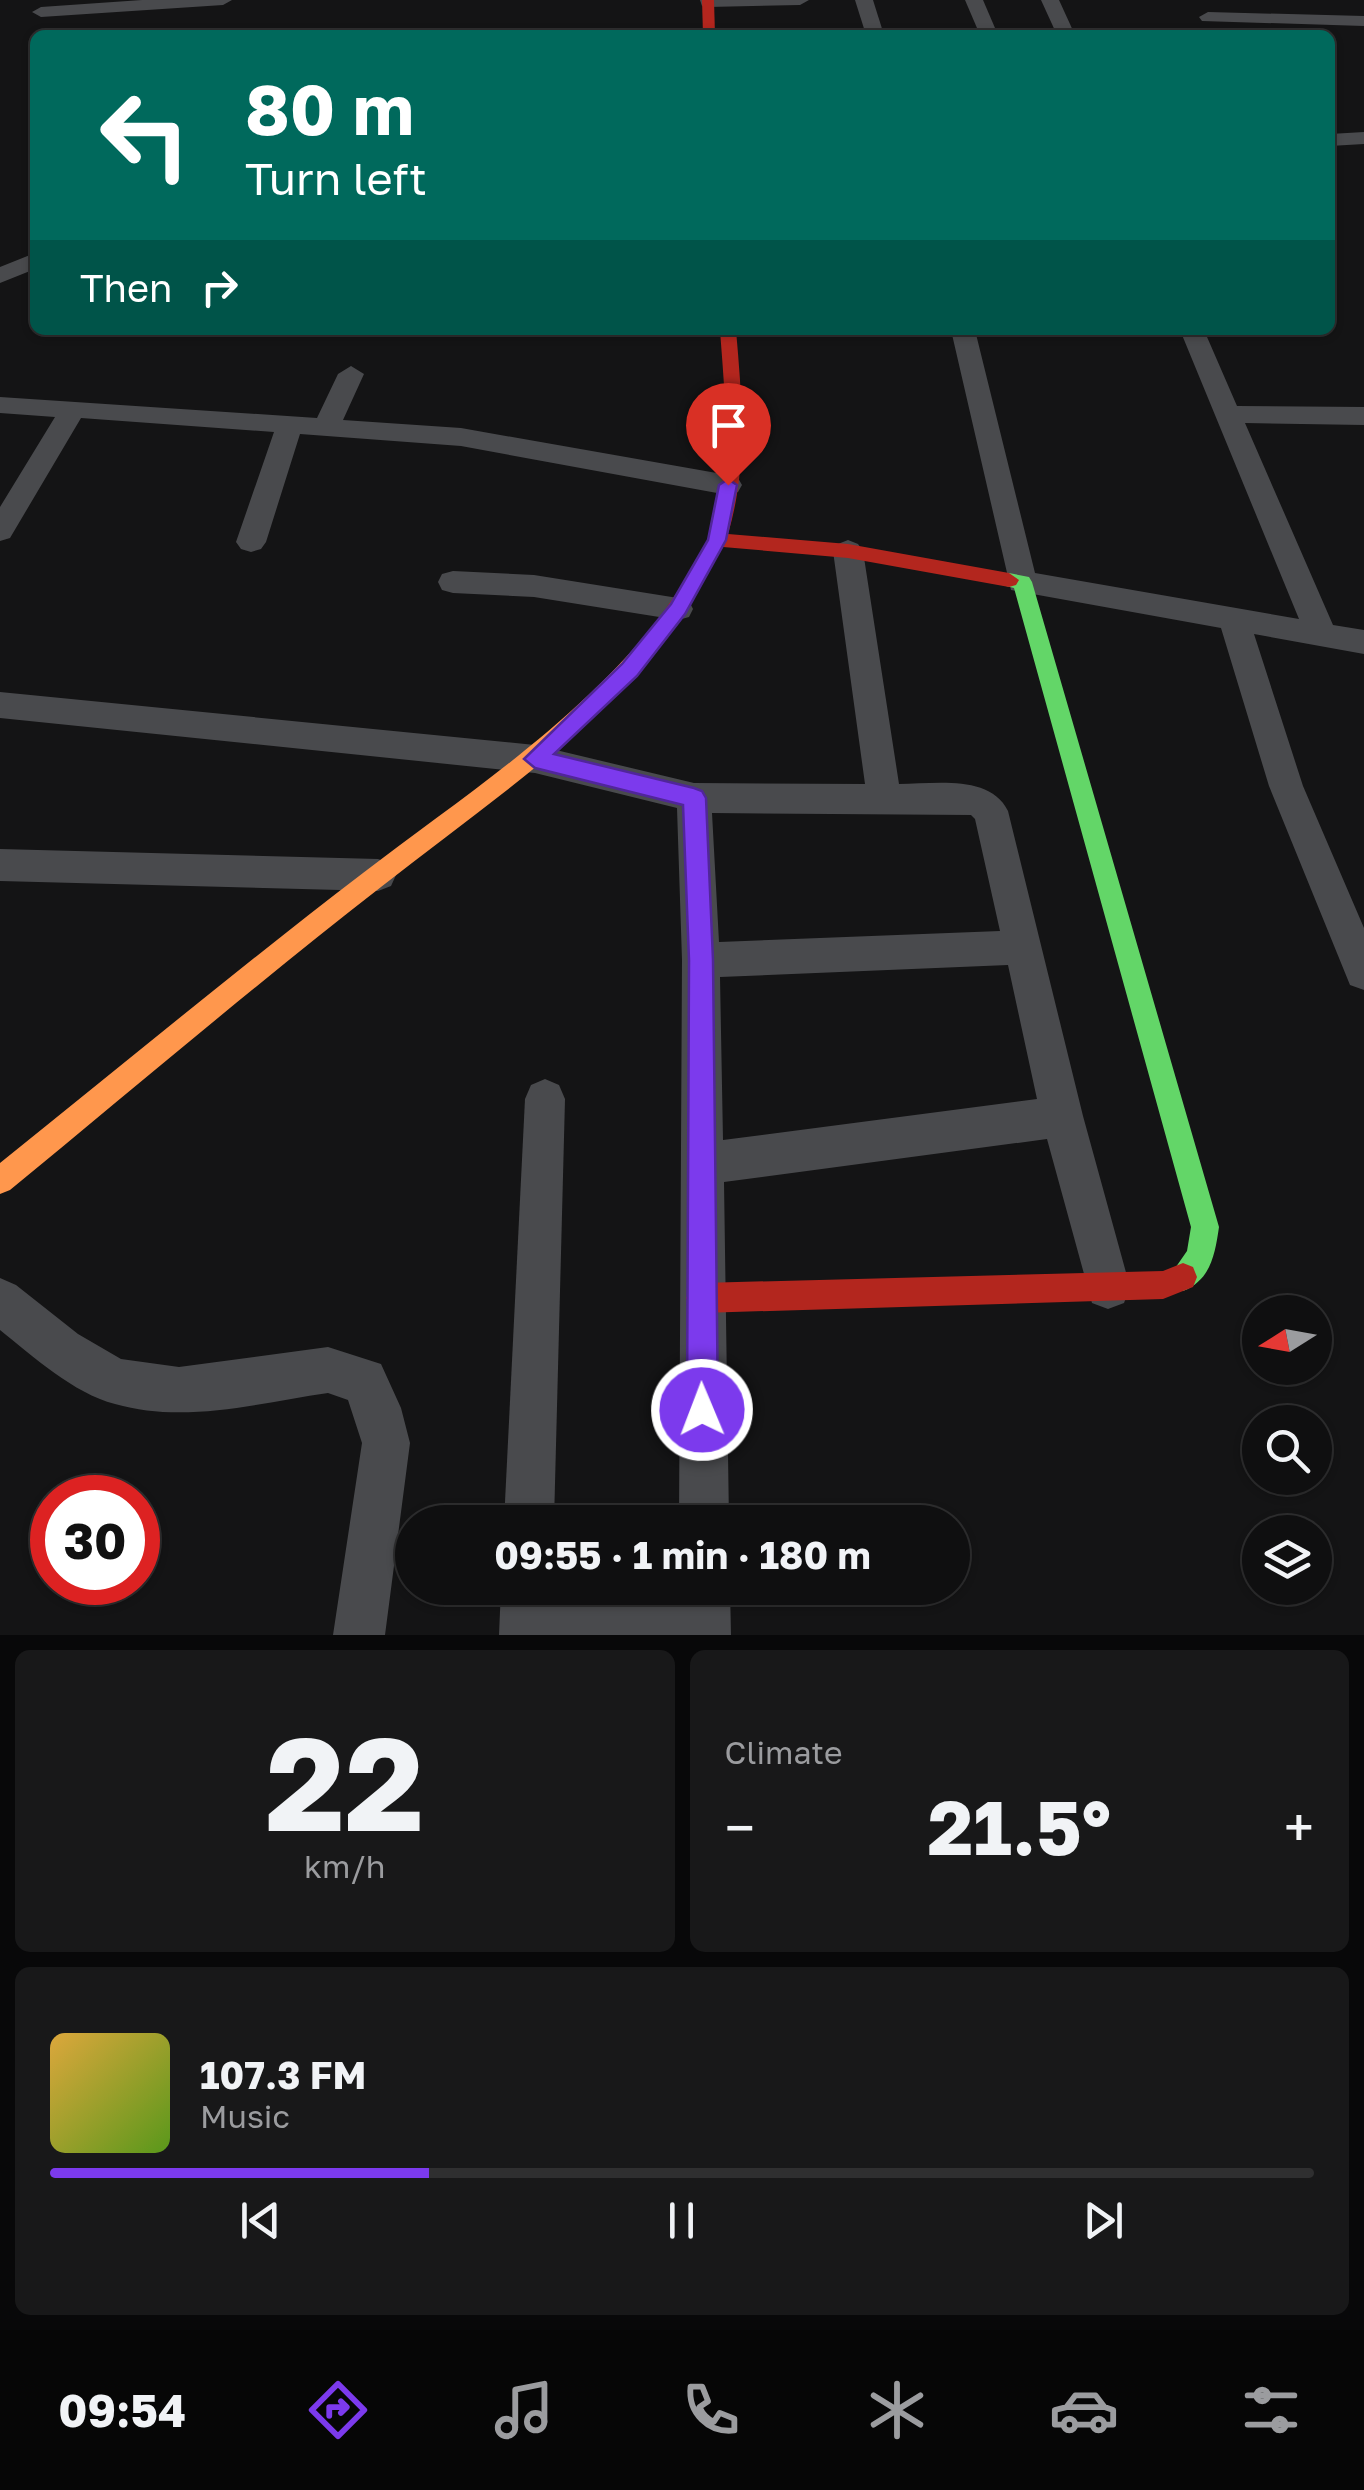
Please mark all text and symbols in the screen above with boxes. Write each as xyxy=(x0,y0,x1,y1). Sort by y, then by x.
text: 80 m xyxy=(245,66,414,150)
icon: left xyxy=(80,70,210,200)
text: Turn left xyxy=(245,151,427,205)
icon: right xyxy=(192,260,247,315)
text: Then xyxy=(80,265,172,310)
pin xyxy=(686,383,771,486)
icon: arrive xyxy=(701,398,756,453)
north arrow xyxy=(1242,1295,1332,1385)
map controls xyxy=(1242,1295,1332,1605)
position arrow xyxy=(650,1358,754,1462)
button: search xyxy=(1242,1405,1332,1495)
speed limit sign: 30 xyxy=(30,1475,160,1605)
button: layers xyxy=(1242,1515,1332,1605)
text: 09:55 · 1 min · 180 m xyxy=(494,1532,871,1577)
text: 22 xyxy=(265,1704,424,1860)
text: Climate xyxy=(725,1733,843,1771)
text: 21.5° xyxy=(928,1781,1111,1872)
text: − xyxy=(725,1794,755,1860)
text: + xyxy=(1284,1794,1314,1860)
text: km/h xyxy=(304,1847,385,1885)
text: 107.3 FM xyxy=(200,2052,366,2097)
text: Music xyxy=(200,2097,290,2135)
icon: previous xyxy=(233,2193,288,2248)
icon: pause xyxy=(654,2193,709,2248)
icon: next xyxy=(1076,2193,1131,2248)
icon: directions xyxy=(303,2375,373,2445)
icon: music xyxy=(489,2375,559,2445)
icon: phone xyxy=(676,2375,746,2445)
icon: climate xyxy=(862,2375,932,2445)
icon: car xyxy=(1049,2375,1119,2445)
icon: filters xyxy=(1236,2375,1306,2445)
text: 09:54 xyxy=(58,2383,186,2437)

